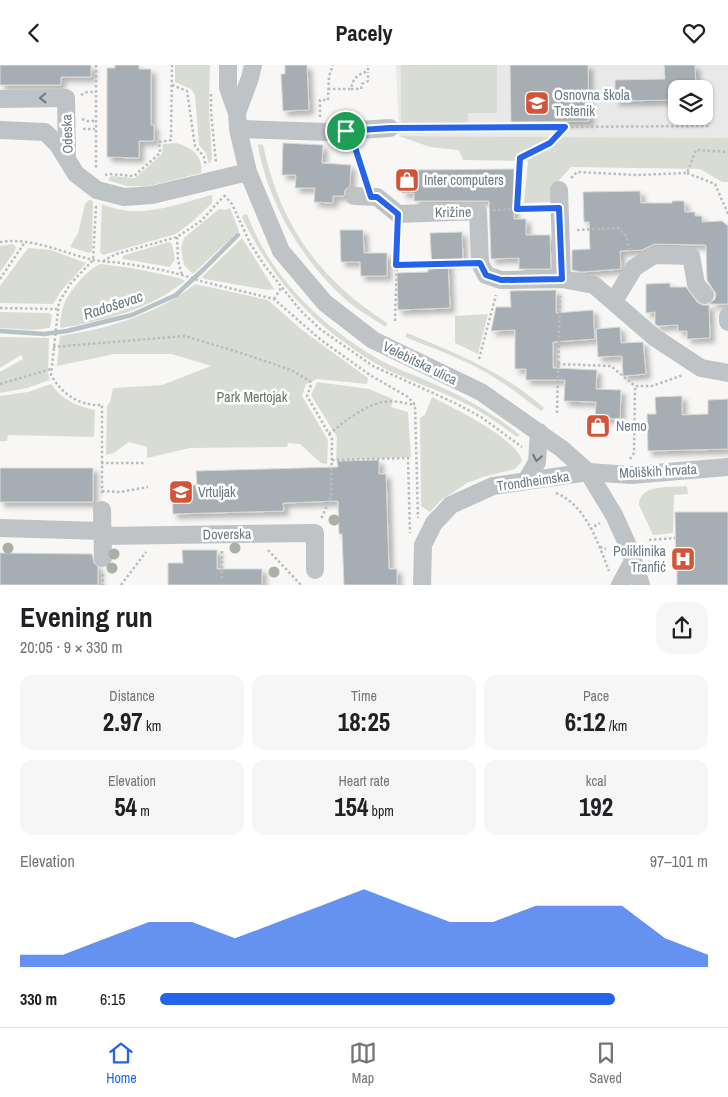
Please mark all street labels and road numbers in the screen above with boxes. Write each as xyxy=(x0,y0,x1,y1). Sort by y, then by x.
street label: Odeska xyxy=(57,113,77,154)
street label: Križine xyxy=(435,203,471,221)
street label: Velebitska ulica xyxy=(380,337,461,389)
street label: Moliških hrvata xyxy=(619,460,698,482)
street label: Trondheimska xyxy=(496,467,571,495)
street label: Doverska xyxy=(203,525,252,543)

